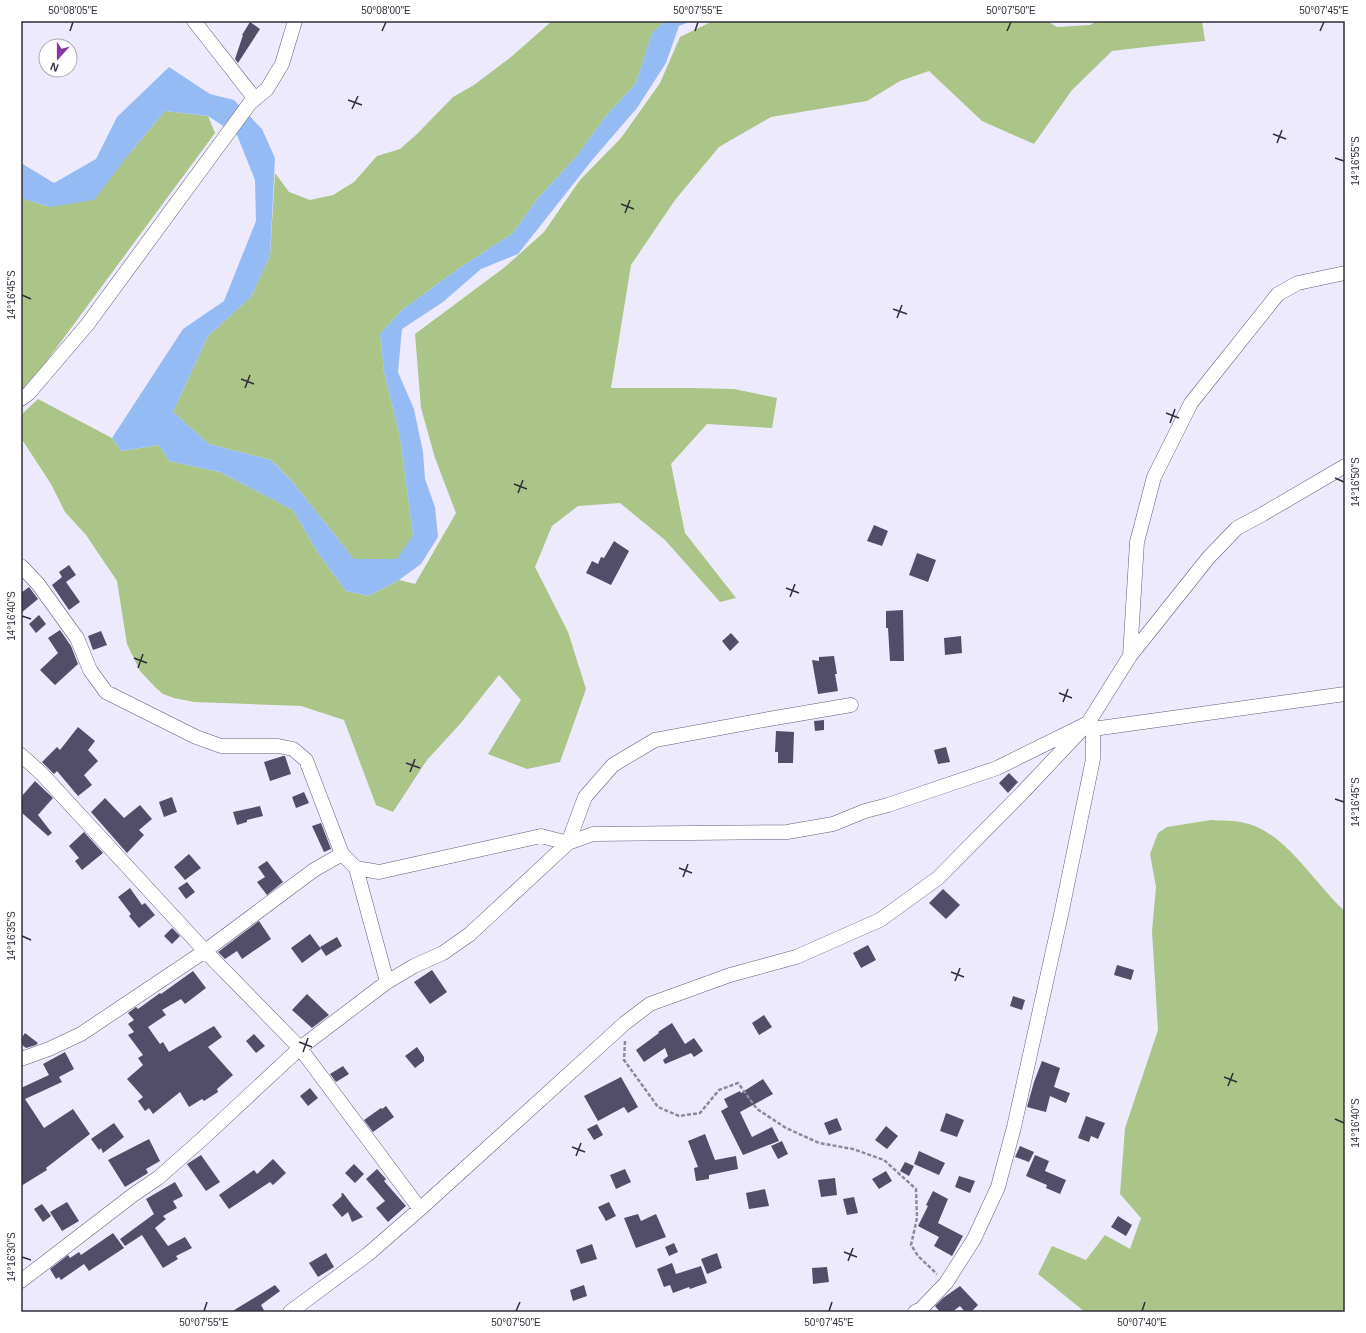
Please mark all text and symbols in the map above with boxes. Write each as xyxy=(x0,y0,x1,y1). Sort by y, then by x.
text: 50°08'05"E xyxy=(48,5,98,16)
text: 50°08'00"E xyxy=(361,5,411,16)
text: 50°07'55"E xyxy=(673,5,723,16)
text: 50°07'50"E xyxy=(986,5,1036,16)
text: 50°07'45"E xyxy=(1299,5,1349,16)
north arrow xyxy=(38,38,78,78)
text: N xyxy=(49,60,60,74)
text: 14°16'55"S xyxy=(1350,136,1361,186)
text: 14°16'45"S xyxy=(6,270,17,320)
text: 14°16'50"S xyxy=(1350,457,1361,507)
text: 14°16'40"S xyxy=(6,591,17,641)
text: 14°16'45"S xyxy=(1350,777,1361,827)
text: 14°16'35"S xyxy=(6,911,17,961)
text: 14°16'40"S xyxy=(1350,1098,1361,1148)
text: 14°16'30"S xyxy=(6,1232,17,1282)
text: 50°07'55"E xyxy=(179,1317,229,1328)
text: 50°07'50"E xyxy=(491,1317,541,1328)
text: 50°07'45"E xyxy=(804,1317,854,1328)
text: 50°07'40"E xyxy=(1117,1317,1167,1328)

